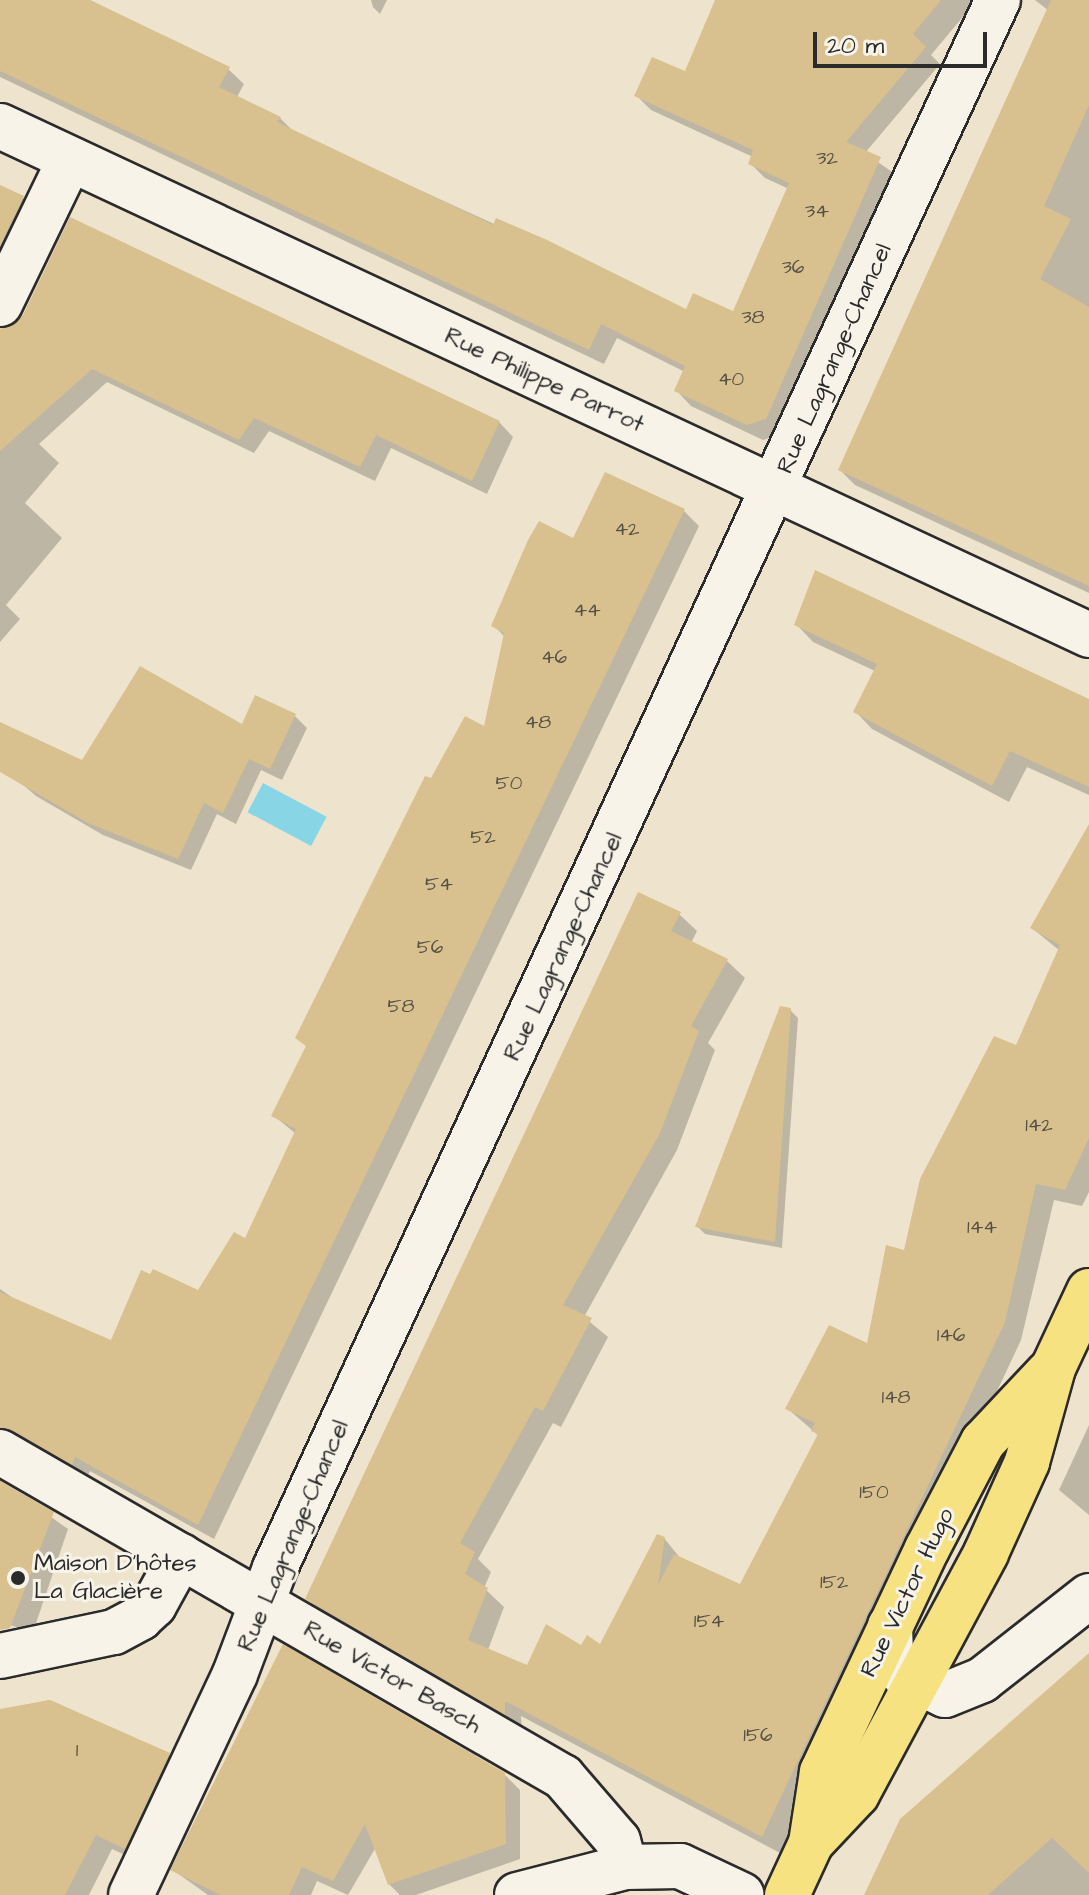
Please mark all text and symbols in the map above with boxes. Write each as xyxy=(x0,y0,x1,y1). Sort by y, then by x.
scale bar xyxy=(817,16,991,66)
text: 20 m xyxy=(827,29,884,63)
house number: 32 xyxy=(816,146,838,170)
house number: 34 xyxy=(805,199,829,223)
street label: Rue Lagrange-Chancel xyxy=(771,240,899,478)
house number: 36 xyxy=(782,255,804,279)
house number: 38 xyxy=(741,305,765,329)
street label: Rue Philippe Parrot xyxy=(440,322,648,440)
house number: 40 xyxy=(718,367,744,391)
house number: 42 xyxy=(614,517,640,541)
house number: 44 xyxy=(573,598,601,622)
house number: 46 xyxy=(541,645,567,669)
house number: 48 xyxy=(525,710,551,734)
house number: 50 xyxy=(496,771,522,795)
house number: 52 xyxy=(470,825,496,849)
street label: Rue Lagrange-Chancel xyxy=(498,828,630,1066)
house number: 54 xyxy=(425,872,453,896)
house number: 56 xyxy=(417,935,443,959)
house number: 58 xyxy=(387,994,415,1018)
house number: 142 xyxy=(1025,1113,1053,1137)
house number: 144 xyxy=(967,1215,997,1239)
house number: 146 xyxy=(937,1323,965,1347)
house number: 148 xyxy=(881,1385,911,1409)
street label: Rue Lagrange-Chancel xyxy=(232,1416,356,1656)
house number: 150 xyxy=(859,1480,889,1504)
street label: Rue Victor Hugo xyxy=(855,1504,961,1682)
place label: Maison D'hôtes La Glacière xyxy=(34,1550,196,1606)
marker: Maison D'hôtes La Glacière xyxy=(9,1569,27,1587)
house number: 152 xyxy=(820,1570,848,1594)
house number: 154 xyxy=(694,1609,724,1633)
street label: Rue Victor Basch xyxy=(298,1615,486,1741)
house number: 156 xyxy=(743,1723,773,1747)
house number: 1 xyxy=(76,1738,78,1762)

